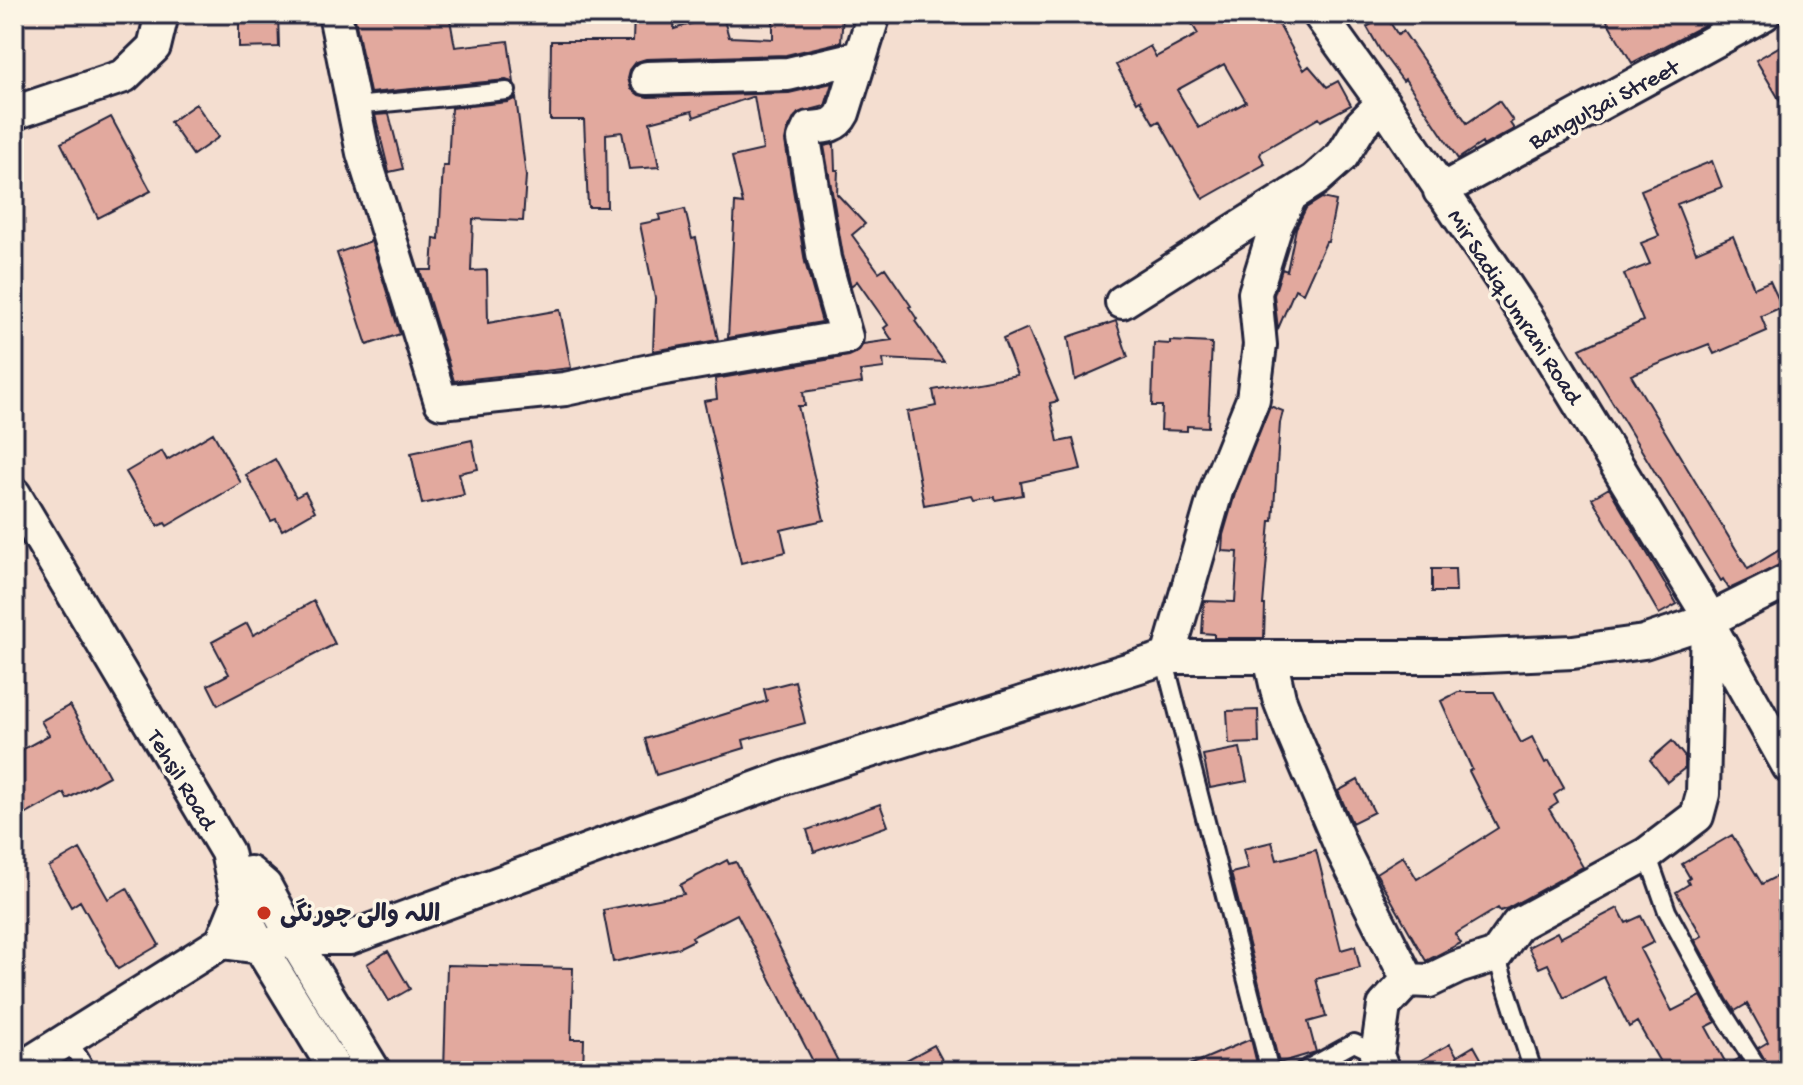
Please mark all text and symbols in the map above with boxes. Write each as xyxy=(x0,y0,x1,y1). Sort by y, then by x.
street label: Bangulzai Street xyxy=(1524,53,1687,158)
street label: Mir Sadiq Umrani Road xyxy=(1439,205,1588,413)
street label: Tehsil Road xyxy=(138,724,222,838)
place label: اللہ والی چورنگی xyxy=(280,898,440,931)
marker: اللہ والی چورنگی xyxy=(255,904,273,922)

